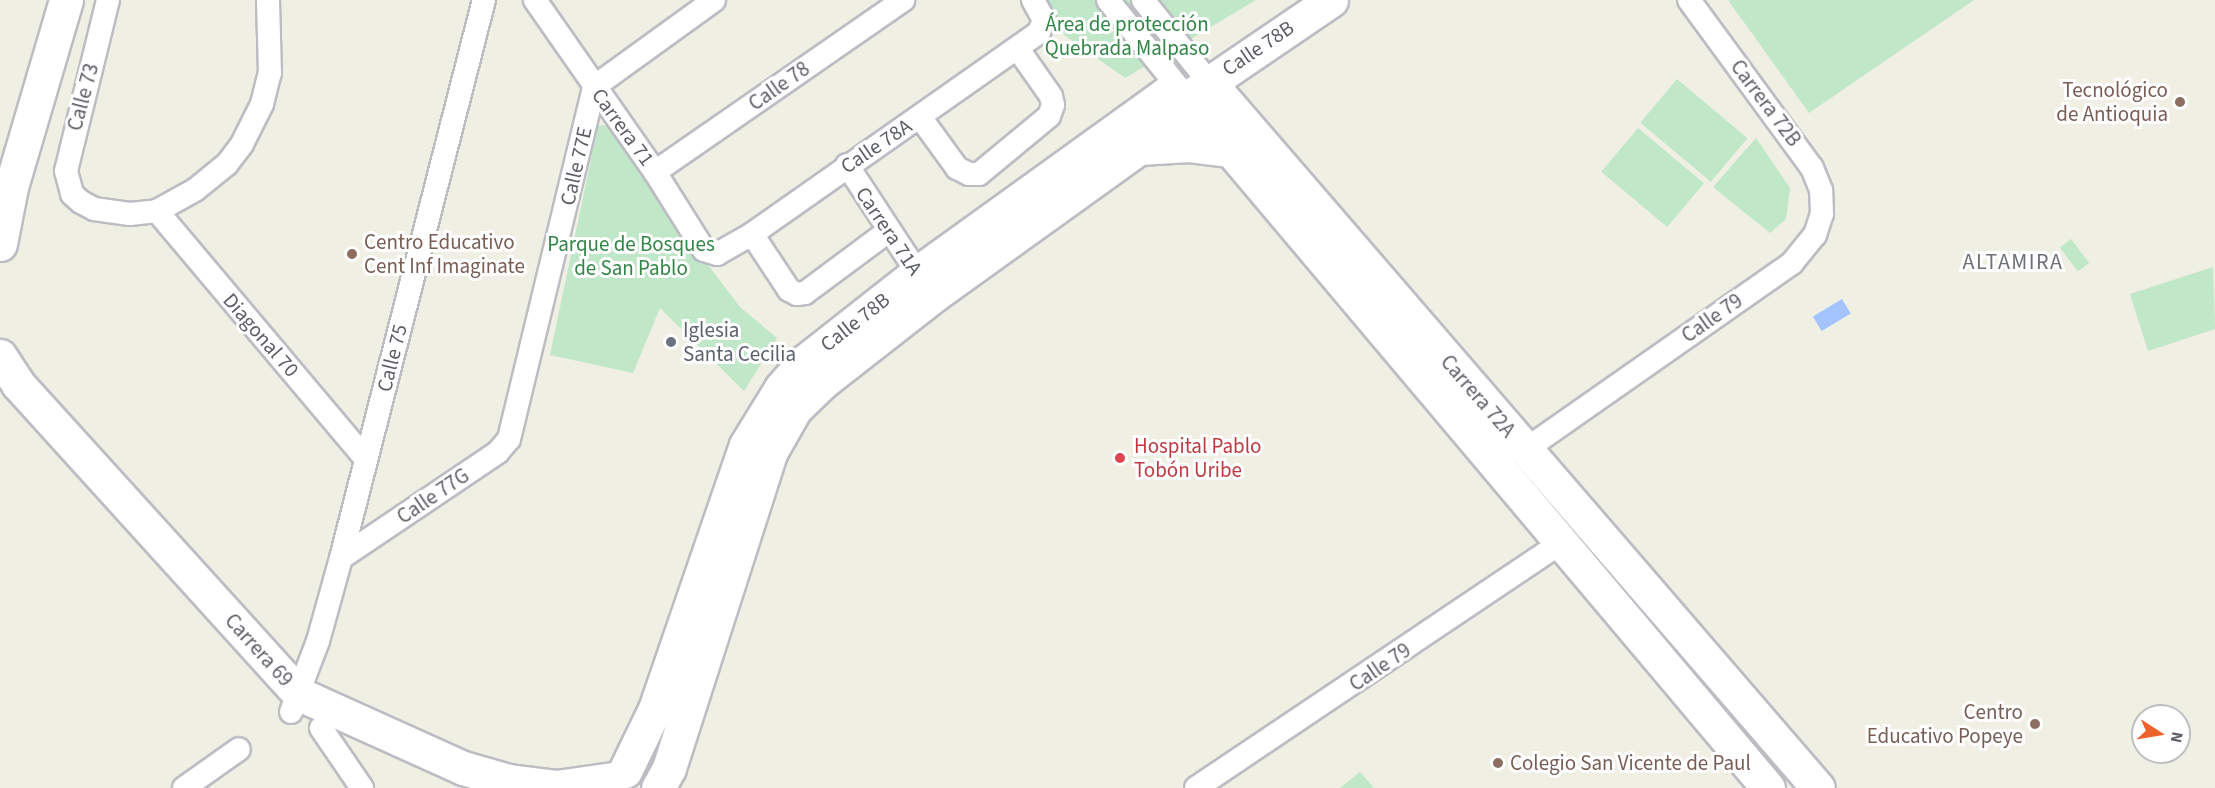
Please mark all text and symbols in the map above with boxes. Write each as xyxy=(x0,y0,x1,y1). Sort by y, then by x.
park label: Área de protección Quebrada Malpaso xyxy=(1045,11,1209,61)
street label: Calle 78B xyxy=(1217,15,1299,81)
street label: Carrera 72B xyxy=(1725,55,1807,151)
street label: Calle 78 xyxy=(744,56,814,116)
street label: Calle 73 xyxy=(62,61,104,133)
place label: Tecnológico de Antioquia xyxy=(2056,77,2168,127)
street label: Carrera 71 xyxy=(586,83,660,171)
marker: Tecnológico de Antioquia xyxy=(2173,95,2187,109)
street label: Calle 78A xyxy=(836,113,916,179)
street label: Calle 77E xyxy=(555,124,597,208)
street label: Carrera 71A xyxy=(850,182,928,280)
place label: Centro Educativo Cent Inf Imaginate xyxy=(364,229,525,279)
park label: Parque de Bosques de San Pablo xyxy=(547,231,715,281)
marker: Centro Educativo Cent Inf Imaginate xyxy=(345,247,359,261)
district label: ALTAMIRA xyxy=(1962,250,2064,276)
street label: Calle 78B xyxy=(815,287,895,357)
street label: Diagonal 70 xyxy=(218,288,304,382)
street label: Calle 79 xyxy=(1677,288,1747,348)
place label: Iglesia Santa Cecilia xyxy=(683,317,796,367)
street label: Calle 75 xyxy=(371,322,413,394)
marker: Iglesia Santa Cecilia xyxy=(664,335,678,349)
street label: Carrera 72A xyxy=(1435,350,1521,442)
place label: Hospital Pablo Tobón Uribe xyxy=(1134,433,1261,483)
marker: Hospital Pablo Tobón Uribe xyxy=(1111,449,1129,467)
street label: Calle 77G xyxy=(392,463,474,529)
street label: Carrera 69 xyxy=(220,608,298,692)
street label: Calle 79 xyxy=(1344,637,1416,697)
place label: Centro Educativo Popeye xyxy=(1867,699,2023,749)
north arrow xyxy=(2131,704,2191,764)
marker: Centro Educativo Popeye xyxy=(2028,717,2042,731)
text: N xyxy=(2165,730,2189,745)
place label: Colegio San Vicente de Paul xyxy=(1510,750,1751,776)
marker: Colegio San Vicente de Paul xyxy=(1491,756,1505,770)

